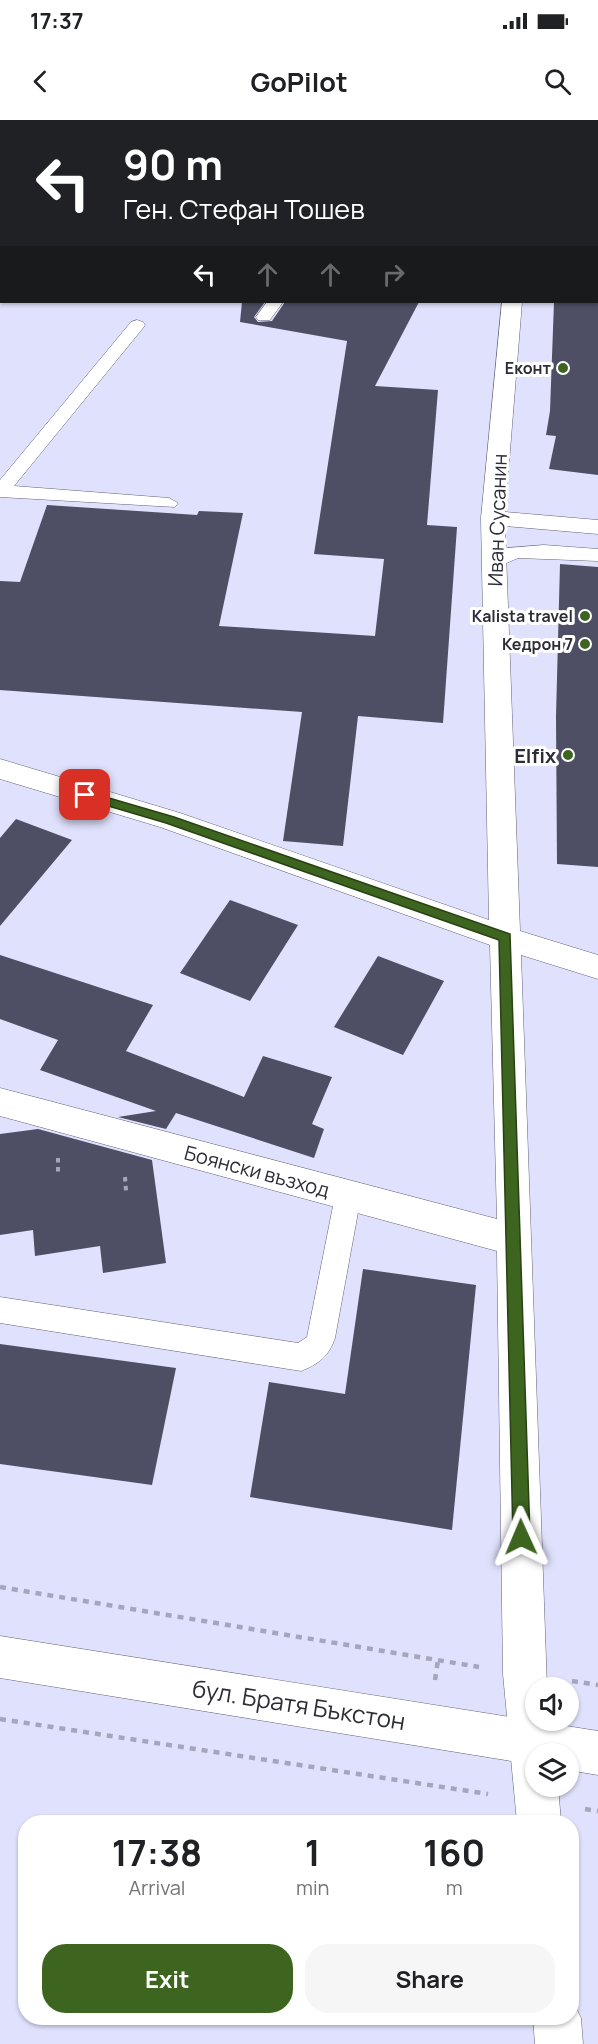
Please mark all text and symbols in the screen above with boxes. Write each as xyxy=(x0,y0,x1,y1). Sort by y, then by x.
text: 17:37 xyxy=(30,6,83,36)
text: GoPilot xyxy=(250,63,348,100)
icon: back xyxy=(24,65,57,98)
icon: search xyxy=(541,65,574,98)
text: 90 m xyxy=(123,135,223,193)
icon: left xyxy=(24,144,102,222)
text: Ген. Стефан Тошев xyxy=(123,190,365,227)
icon: left xyxy=(188,258,221,291)
icon: ahead xyxy=(251,258,284,291)
icon: ahead xyxy=(314,258,347,291)
icon: right xyxy=(377,258,410,291)
place label: Еконт xyxy=(505,357,551,379)
marker: Еконт xyxy=(556,361,570,375)
street label: Иван Сусанин xyxy=(481,453,513,587)
place label: Kalista travel xyxy=(472,605,573,627)
marker: Kalista travel xyxy=(578,609,592,623)
place label: Кедрон 7 xyxy=(502,633,573,655)
marker: Кедрон 7 xyxy=(578,637,592,651)
place label: Elfix xyxy=(514,742,556,769)
marker: Elfix xyxy=(561,748,575,762)
pin xyxy=(59,769,110,820)
icon: arrive xyxy=(68,778,101,811)
street label: Боянски възход xyxy=(181,1139,333,1203)
position arrow xyxy=(489,1505,553,1569)
street label: бул. Братя Бъкстон xyxy=(190,1671,408,1737)
map controls xyxy=(525,1677,579,1797)
button: sound xyxy=(525,1677,579,1731)
button: layers xyxy=(525,1743,579,1797)
text: 17:38 xyxy=(112,1828,202,1877)
text: 1 xyxy=(305,1828,321,1877)
text: 160 xyxy=(423,1828,485,1877)
text: Arrival xyxy=(128,1874,186,1901)
text: min xyxy=(296,1874,329,1901)
text: m xyxy=(446,1874,463,1901)
button: Exit xyxy=(42,1944,293,2013)
button: Share xyxy=(305,1944,555,2013)

